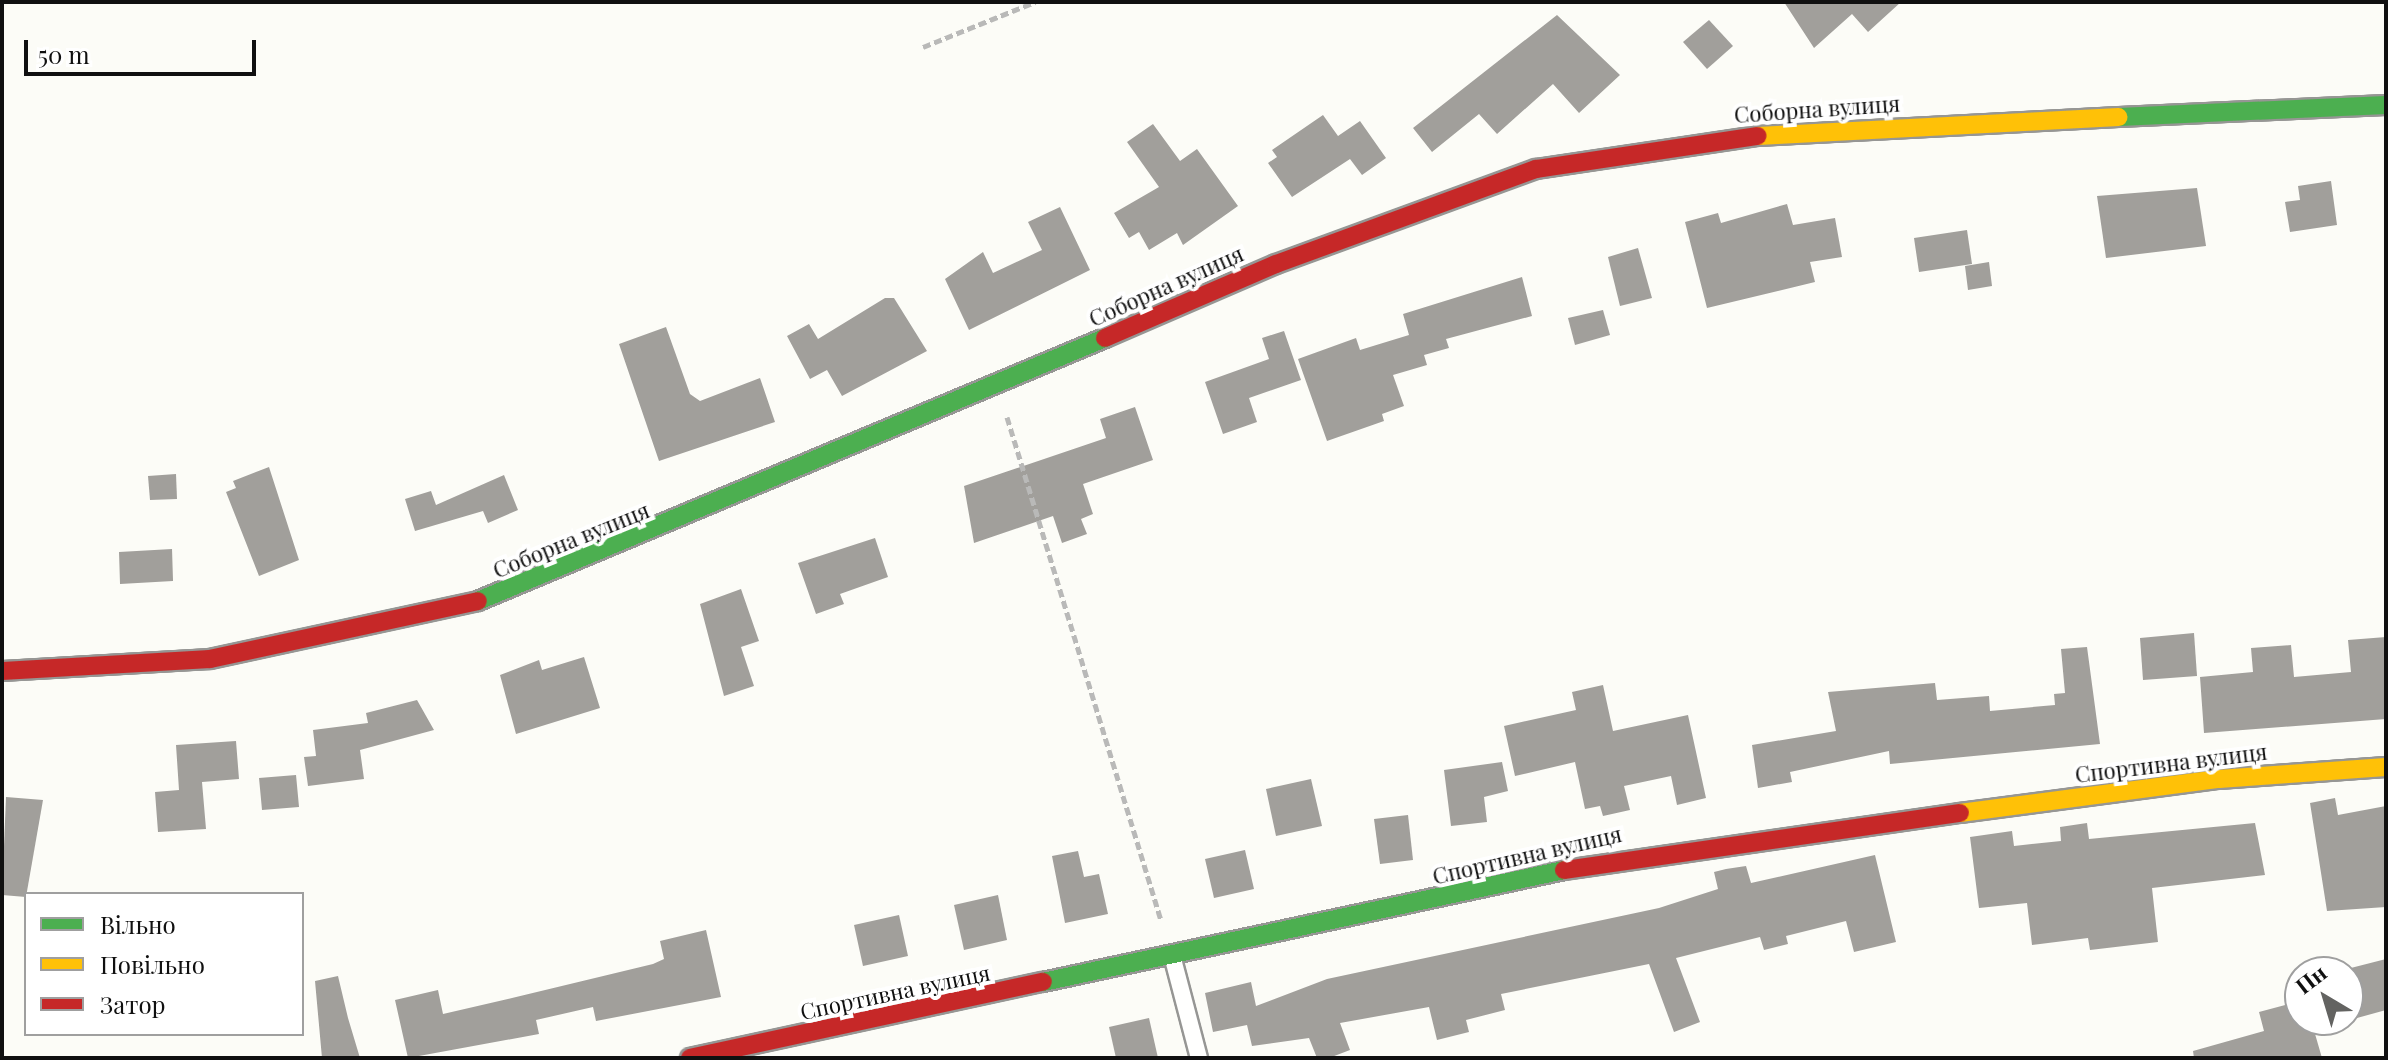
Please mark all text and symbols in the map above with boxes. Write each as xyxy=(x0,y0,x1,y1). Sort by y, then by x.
scale bar xyxy=(28,24,260,74)
text: 50 m xyxy=(38,38,90,70)
street label: Соборна вулиця xyxy=(1733,90,1901,128)
street label: Соборна вулиця xyxy=(1085,240,1247,332)
street label: Соборна вулиця xyxy=(489,497,653,583)
street label: Спортивна вулиця xyxy=(2073,738,2269,788)
street label: Спортивна вулиця xyxy=(1430,820,1624,890)
legend xyxy=(24,892,304,1036)
text: Вільно xyxy=(100,908,176,940)
text: Повільно xyxy=(100,948,205,980)
north arrow xyxy=(2284,956,2364,1036)
text: Пн xyxy=(2289,957,2332,1000)
street label: Спортивна вулиця xyxy=(798,959,992,1025)
text: Затор xyxy=(100,988,166,1020)

